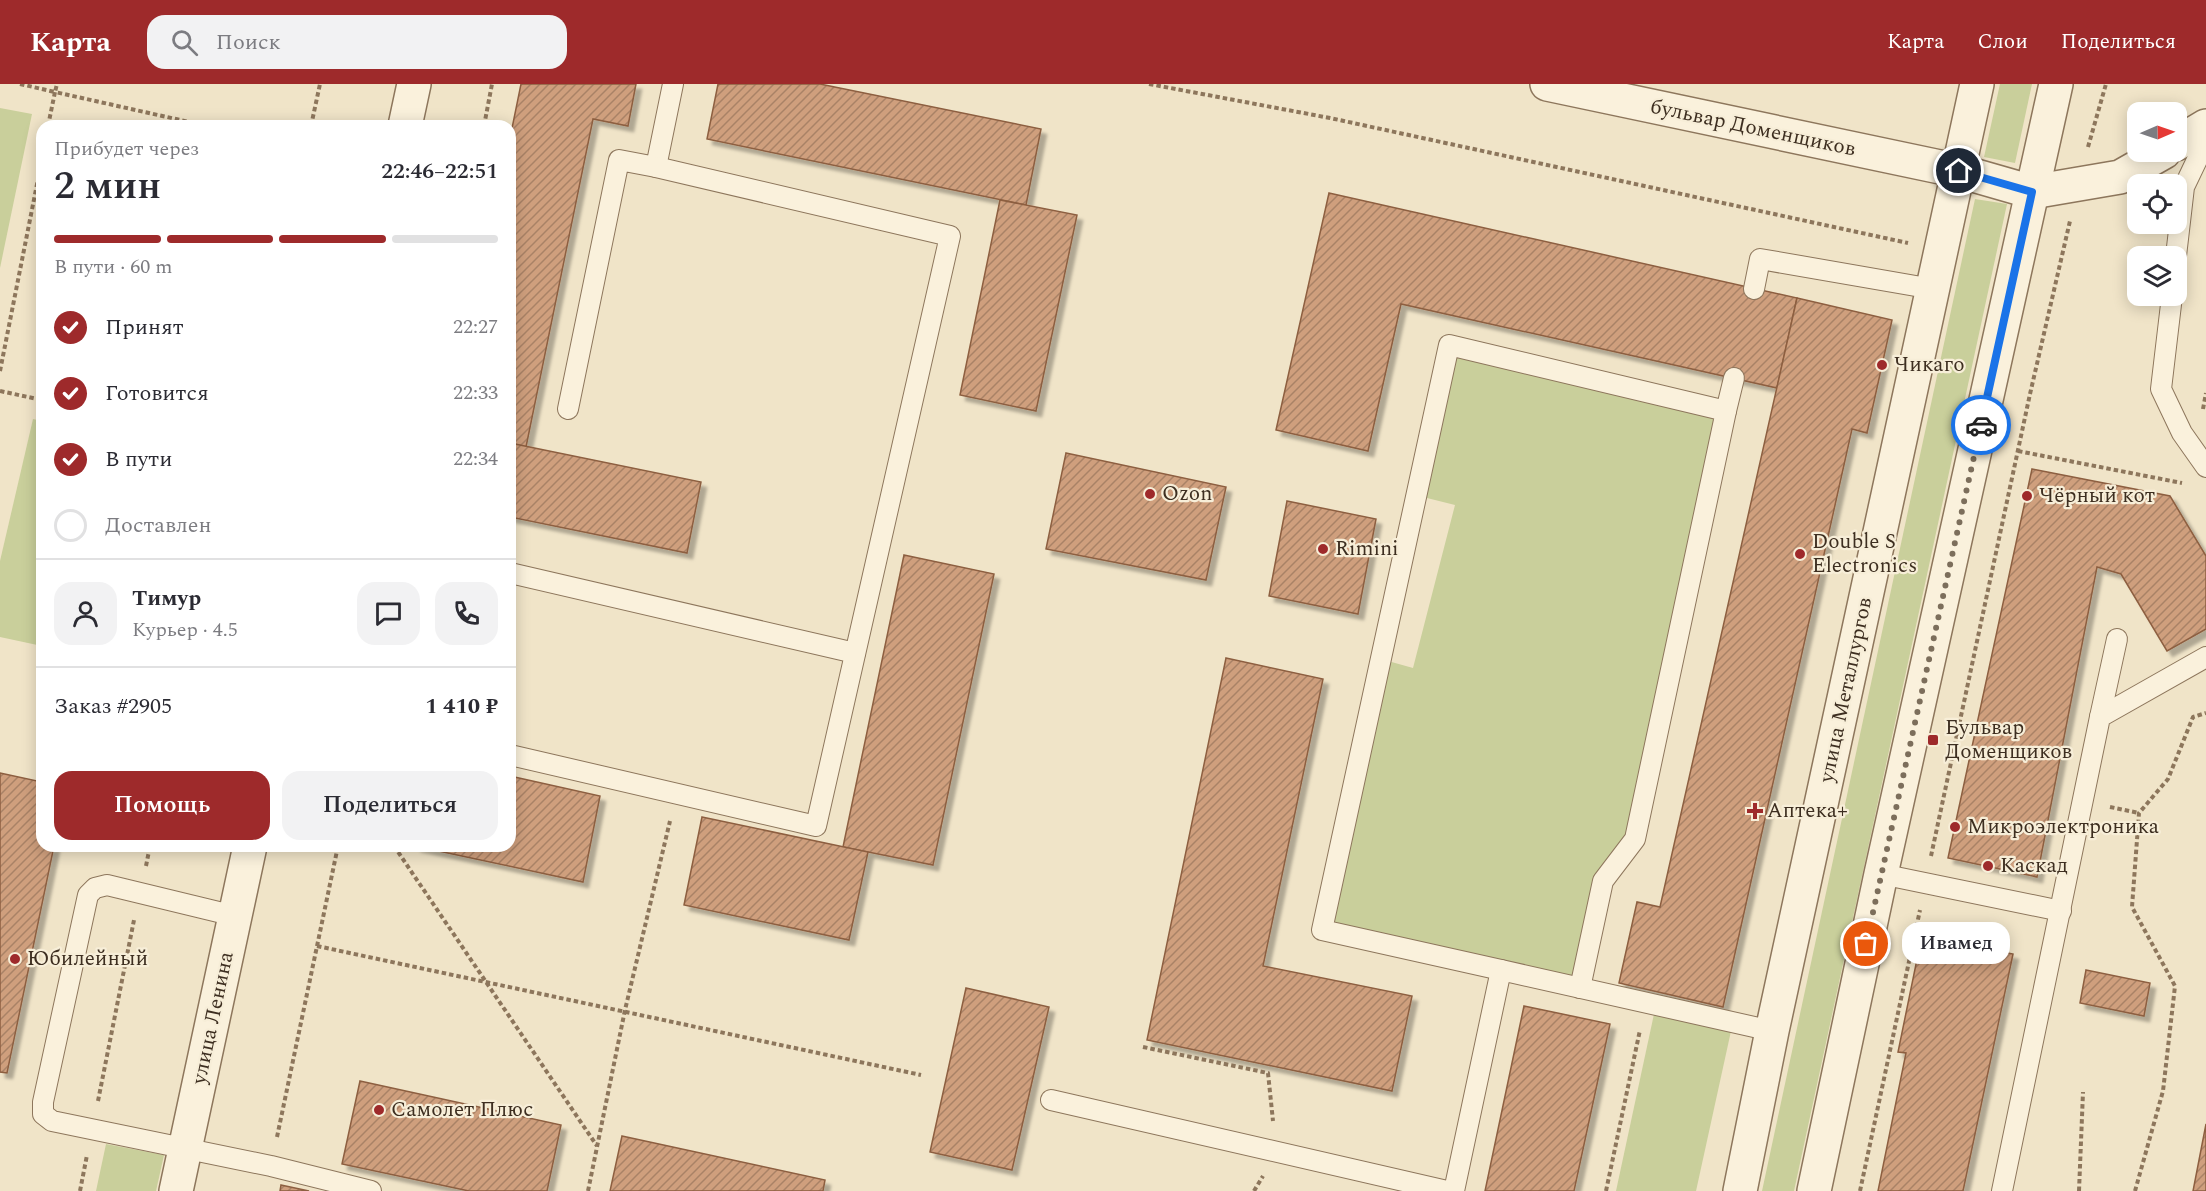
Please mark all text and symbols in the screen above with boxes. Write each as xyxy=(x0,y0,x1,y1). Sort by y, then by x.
search box xyxy=(147,15,567,69)
text: Карта xyxy=(30,21,111,64)
icon: search xyxy=(168,26,201,59)
text: Поиск xyxy=(216,26,281,59)
text: Карта xyxy=(1887,26,1944,58)
text: Слои xyxy=(1977,26,2028,58)
text: Поделиться xyxy=(2061,26,2176,58)
street label: бульвар Доменщиков xyxy=(1648,91,1858,165)
north arrow xyxy=(2127,102,2187,162)
map controls xyxy=(2127,102,2187,306)
text: Прибудет через xyxy=(54,134,199,164)
pin xyxy=(1933,145,1984,196)
icon: home xyxy=(1942,154,1975,187)
text: 22:46–22:51 xyxy=(381,155,498,188)
text: 2 мин xyxy=(54,157,161,216)
button: locate xyxy=(2127,174,2187,234)
button: layers xyxy=(2127,246,2187,306)
text: В пути · 60 m xyxy=(54,252,172,282)
icon: check xyxy=(54,311,87,344)
text: Принят xyxy=(105,311,184,344)
text: 22:27 xyxy=(453,312,498,342)
place label: Чикаго xyxy=(1894,349,1965,381)
marker: Чикаго xyxy=(1875,358,1889,372)
icon: check xyxy=(54,377,87,410)
text: Готовится xyxy=(105,377,209,410)
text: 22:33 xyxy=(453,378,498,408)
courier xyxy=(1951,395,2011,455)
icon: car xyxy=(1965,409,1998,442)
icon: check xyxy=(54,443,87,476)
text: В пути xyxy=(105,443,172,476)
text: 22:34 xyxy=(453,444,498,474)
place label: Ozon xyxy=(1162,478,1212,510)
place label: Чёрный кот xyxy=(2039,480,2155,512)
marker: Ozon xyxy=(1143,487,1157,501)
marker: Чёрный кот xyxy=(2020,489,2034,503)
text: Доставлен xyxy=(105,509,212,542)
place label: Double S Electronics xyxy=(1812,526,1917,582)
place label: Rimini xyxy=(1335,533,1399,565)
marker: Rimini xyxy=(1316,542,1330,556)
marker: Double S Electronics xyxy=(1793,547,1807,561)
button: person xyxy=(54,582,117,645)
text: Тимур xyxy=(132,582,201,615)
button: chat xyxy=(357,582,420,645)
button: phone xyxy=(435,582,498,645)
street label: улица Металлургов xyxy=(1811,594,1881,787)
text: Курьер · 4.5 xyxy=(132,615,238,645)
text: Заказ #2905 xyxy=(54,690,172,723)
text: 1 410 ₽ xyxy=(425,690,498,723)
place label: Бульвар Доменщиков xyxy=(1945,712,2072,768)
marker: Бульвар Доменщиков xyxy=(1926,733,1940,747)
button: Помощь xyxy=(54,771,270,840)
button: Поделиться xyxy=(282,771,498,840)
place label: Аптека+ xyxy=(1767,795,1848,827)
marker: Аптека+ xyxy=(1748,804,1762,818)
place label: Микроэлектроника xyxy=(1967,811,2160,843)
marker: Микроэлектроника xyxy=(1948,820,1962,834)
place label: Каскад xyxy=(2000,850,2068,882)
marker: Каскад xyxy=(1981,859,1995,873)
pin xyxy=(1840,918,1891,969)
callout: Ивамед xyxy=(1902,923,2010,965)
icon: bag xyxy=(1849,927,1882,960)
text: Ивамед xyxy=(1919,928,1993,958)
place label: Юбилейный xyxy=(27,943,148,975)
street label: улица Ленина xyxy=(183,948,243,1088)
marker: Юбилейный xyxy=(8,952,22,966)
place label: Самолет Плюс xyxy=(391,1094,533,1126)
marker: Самолет Плюс xyxy=(372,1103,386,1117)

